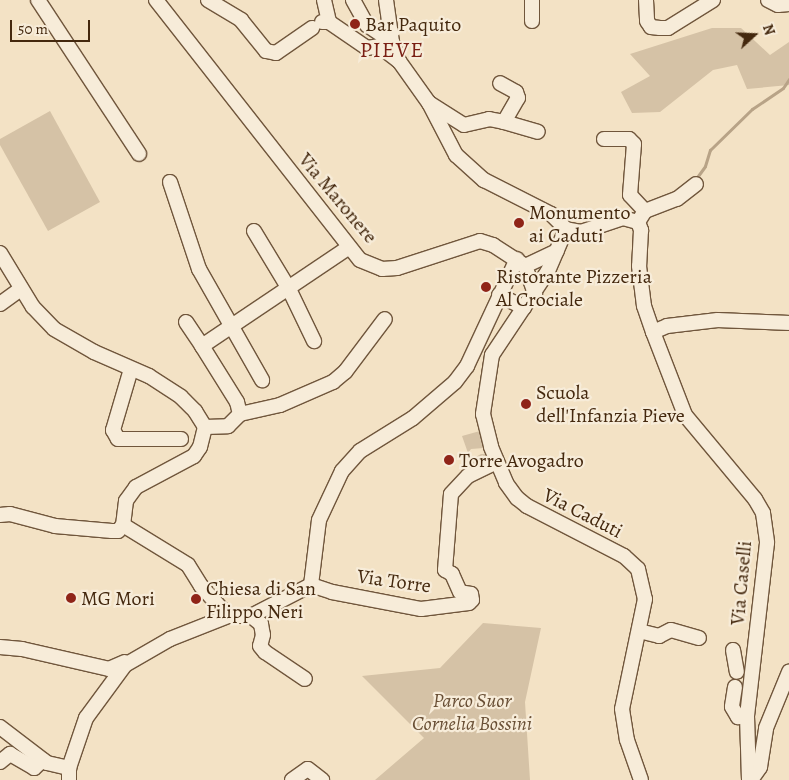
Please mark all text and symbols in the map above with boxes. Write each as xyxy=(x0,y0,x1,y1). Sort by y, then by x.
scale bar xyxy=(12,10,92,42)
north arrow xyxy=(729,10,779,60)
place label: Bar Paquito xyxy=(365,12,461,36)
marker: Bar Paquito xyxy=(349,18,361,30)
text: 50 m xyxy=(18,19,48,39)
text: N xyxy=(758,22,779,38)
district label: PIEVE xyxy=(359,38,425,64)
street label: Via Maronere xyxy=(293,148,383,248)
place label: Monumento ai Caduti xyxy=(529,200,630,247)
marker: Monumento ai Caduti xyxy=(513,217,525,229)
place label: Ristorante Pizzeria Al Crociale xyxy=(496,264,652,311)
marker: Ristorante Pizzeria Al Crociale xyxy=(480,281,492,293)
place label: Scuola dell'Infanzia Pieve xyxy=(536,380,685,427)
marker: Scuola dell'Infanzia Pieve xyxy=(520,398,532,410)
place label: Torre Avogadro xyxy=(459,448,584,472)
marker: Torre Avogadro xyxy=(443,454,455,466)
street label: Via Caduti xyxy=(539,483,627,543)
street label: Via Caselli xyxy=(725,540,757,626)
street label: Via Torre xyxy=(356,564,432,598)
place label: Chiesa di San Filippo Neri xyxy=(206,576,316,623)
place label: MG Mori xyxy=(81,586,155,610)
marker: MG Mori xyxy=(65,592,77,604)
marker: Chiesa di San Filippo Neri xyxy=(190,593,202,605)
park label: Parco Suor Cornelia Bossini xyxy=(412,689,532,736)

